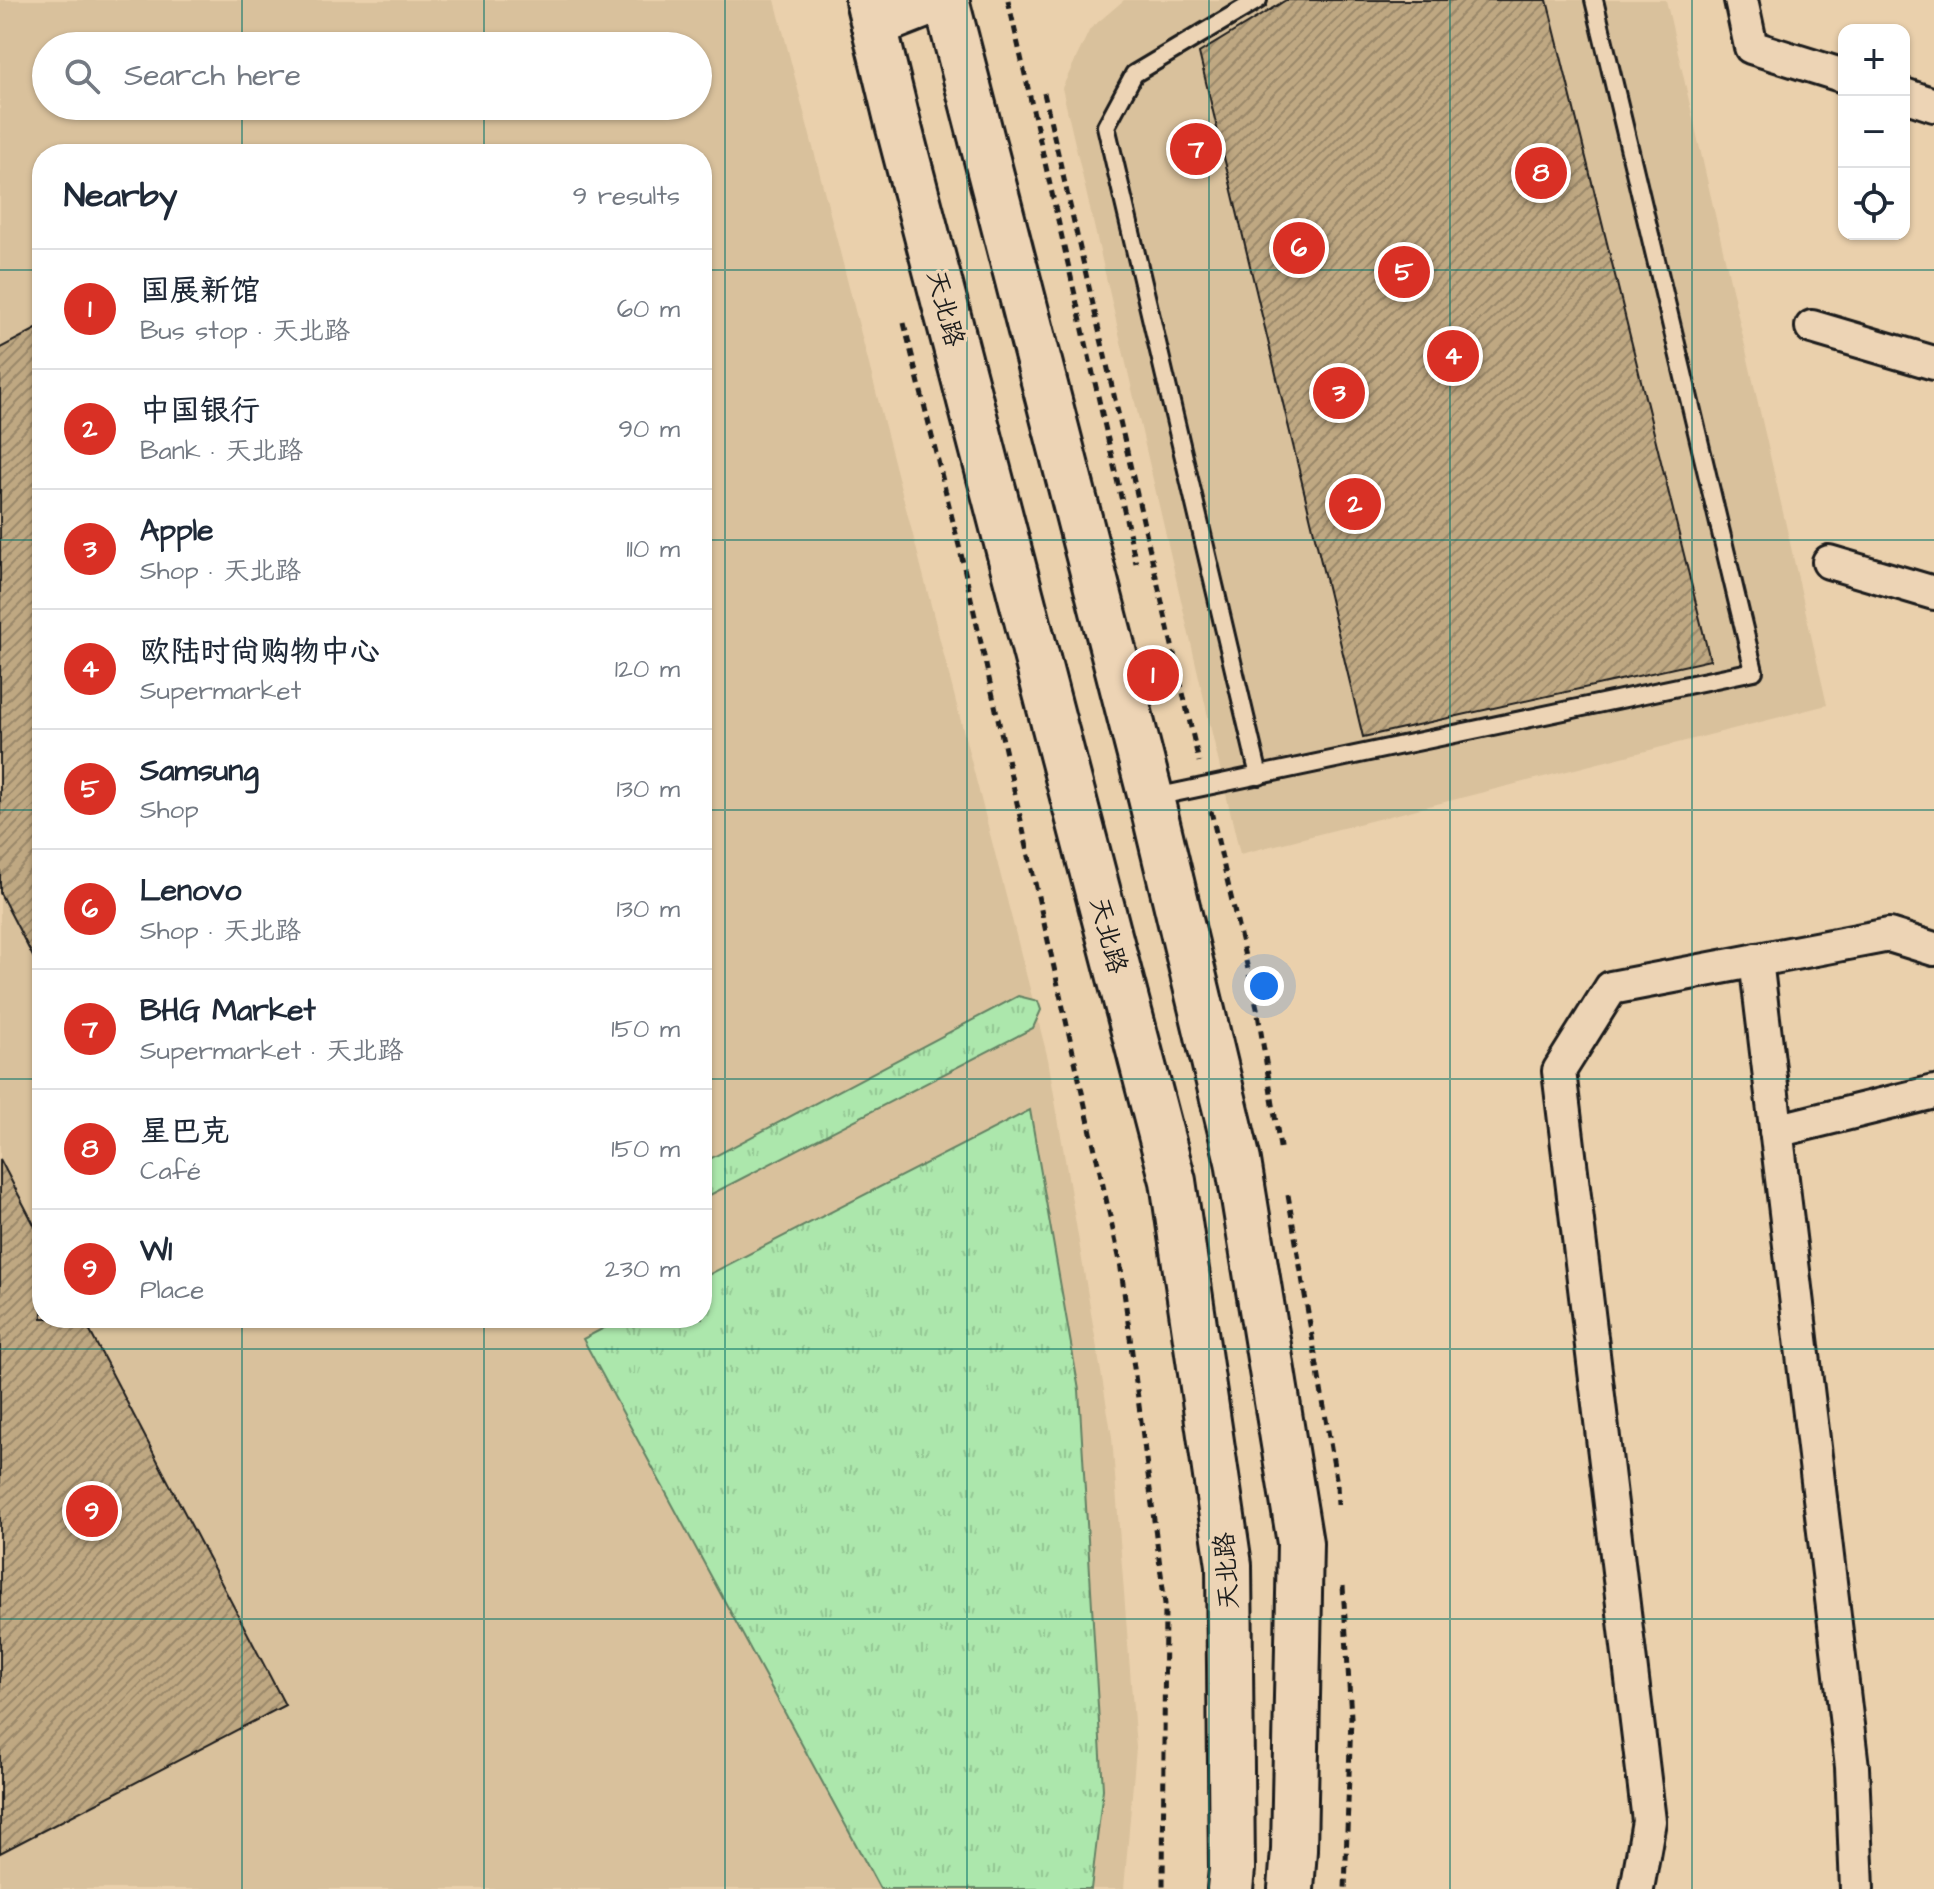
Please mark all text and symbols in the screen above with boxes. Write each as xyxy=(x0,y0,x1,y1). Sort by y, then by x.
map controls xyxy=(1838,24,1910,240)
button: + xyxy=(1838,24,1910,96)
search box xyxy=(32,32,712,120)
icon: search xyxy=(60,54,104,98)
text: Search here xyxy=(124,55,301,97)
button: − xyxy=(1838,96,1910,168)
pin: 7 xyxy=(1170,119,1222,179)
pin: 8 xyxy=(1515,143,1567,203)
button: locate xyxy=(1838,168,1910,240)
text: Nearby xyxy=(64,172,178,220)
text: 9 results xyxy=(572,178,680,214)
pin: 6 xyxy=(1273,218,1325,278)
pin: 5 xyxy=(1378,242,1430,302)
street label: 天北路 xyxy=(918,266,973,351)
text: 国展新馆 xyxy=(140,270,260,312)
text: 1 xyxy=(88,291,92,327)
text: 60 m xyxy=(617,291,680,327)
text: Bus stop · 天北路 xyxy=(140,313,350,349)
pin: 4 xyxy=(1427,326,1479,386)
pin: 3 xyxy=(1313,363,1365,423)
text: 中国银行 xyxy=(140,390,260,432)
text: 2 xyxy=(83,411,97,447)
text: 90 m xyxy=(618,411,680,447)
text: Bank · 天北路 xyxy=(140,433,303,469)
pin: 2 xyxy=(1329,474,1381,534)
text: Apple xyxy=(140,510,214,552)
text: 3 xyxy=(83,531,97,567)
text: 110 m xyxy=(626,531,680,567)
text: Shop · 天北路 xyxy=(140,553,301,589)
text: 欧陆时尚购物中心 xyxy=(140,631,380,673)
pin: 1 xyxy=(1127,645,1179,705)
text: 4 xyxy=(81,651,99,687)
text: 120 m xyxy=(615,651,680,687)
text: Supermarket xyxy=(140,673,301,709)
text: Samsung xyxy=(140,750,259,792)
text: 5 xyxy=(81,771,99,807)
text: 130 m xyxy=(616,771,680,807)
text: Shop xyxy=(140,792,199,828)
text: Lenovo xyxy=(140,870,241,912)
text: 6 xyxy=(82,891,98,927)
text: 130 m xyxy=(616,891,680,927)
street label: 天北路 xyxy=(1081,893,1136,978)
text: Shop · 天北路 xyxy=(140,913,301,949)
your location xyxy=(1244,966,1284,1006)
text: BHG Market xyxy=(140,990,316,1032)
text: 7 xyxy=(82,1011,98,1047)
text: 150 m xyxy=(611,1011,680,1047)
text: Supermarket · 天北路 xyxy=(140,1033,404,1069)
text: 星巴克 xyxy=(140,1111,230,1153)
text: 8 xyxy=(82,1131,98,1167)
text: 150 m xyxy=(611,1131,680,1167)
text: Café xyxy=(140,1153,201,1189)
text: W1 xyxy=(140,1230,172,1272)
text: 9 xyxy=(83,1251,97,1287)
text: 230 m xyxy=(605,1251,680,1287)
text: Place xyxy=(140,1272,204,1308)
pin: 9 xyxy=(66,1481,118,1541)
street label: 天北路 xyxy=(1206,1531,1248,1611)

